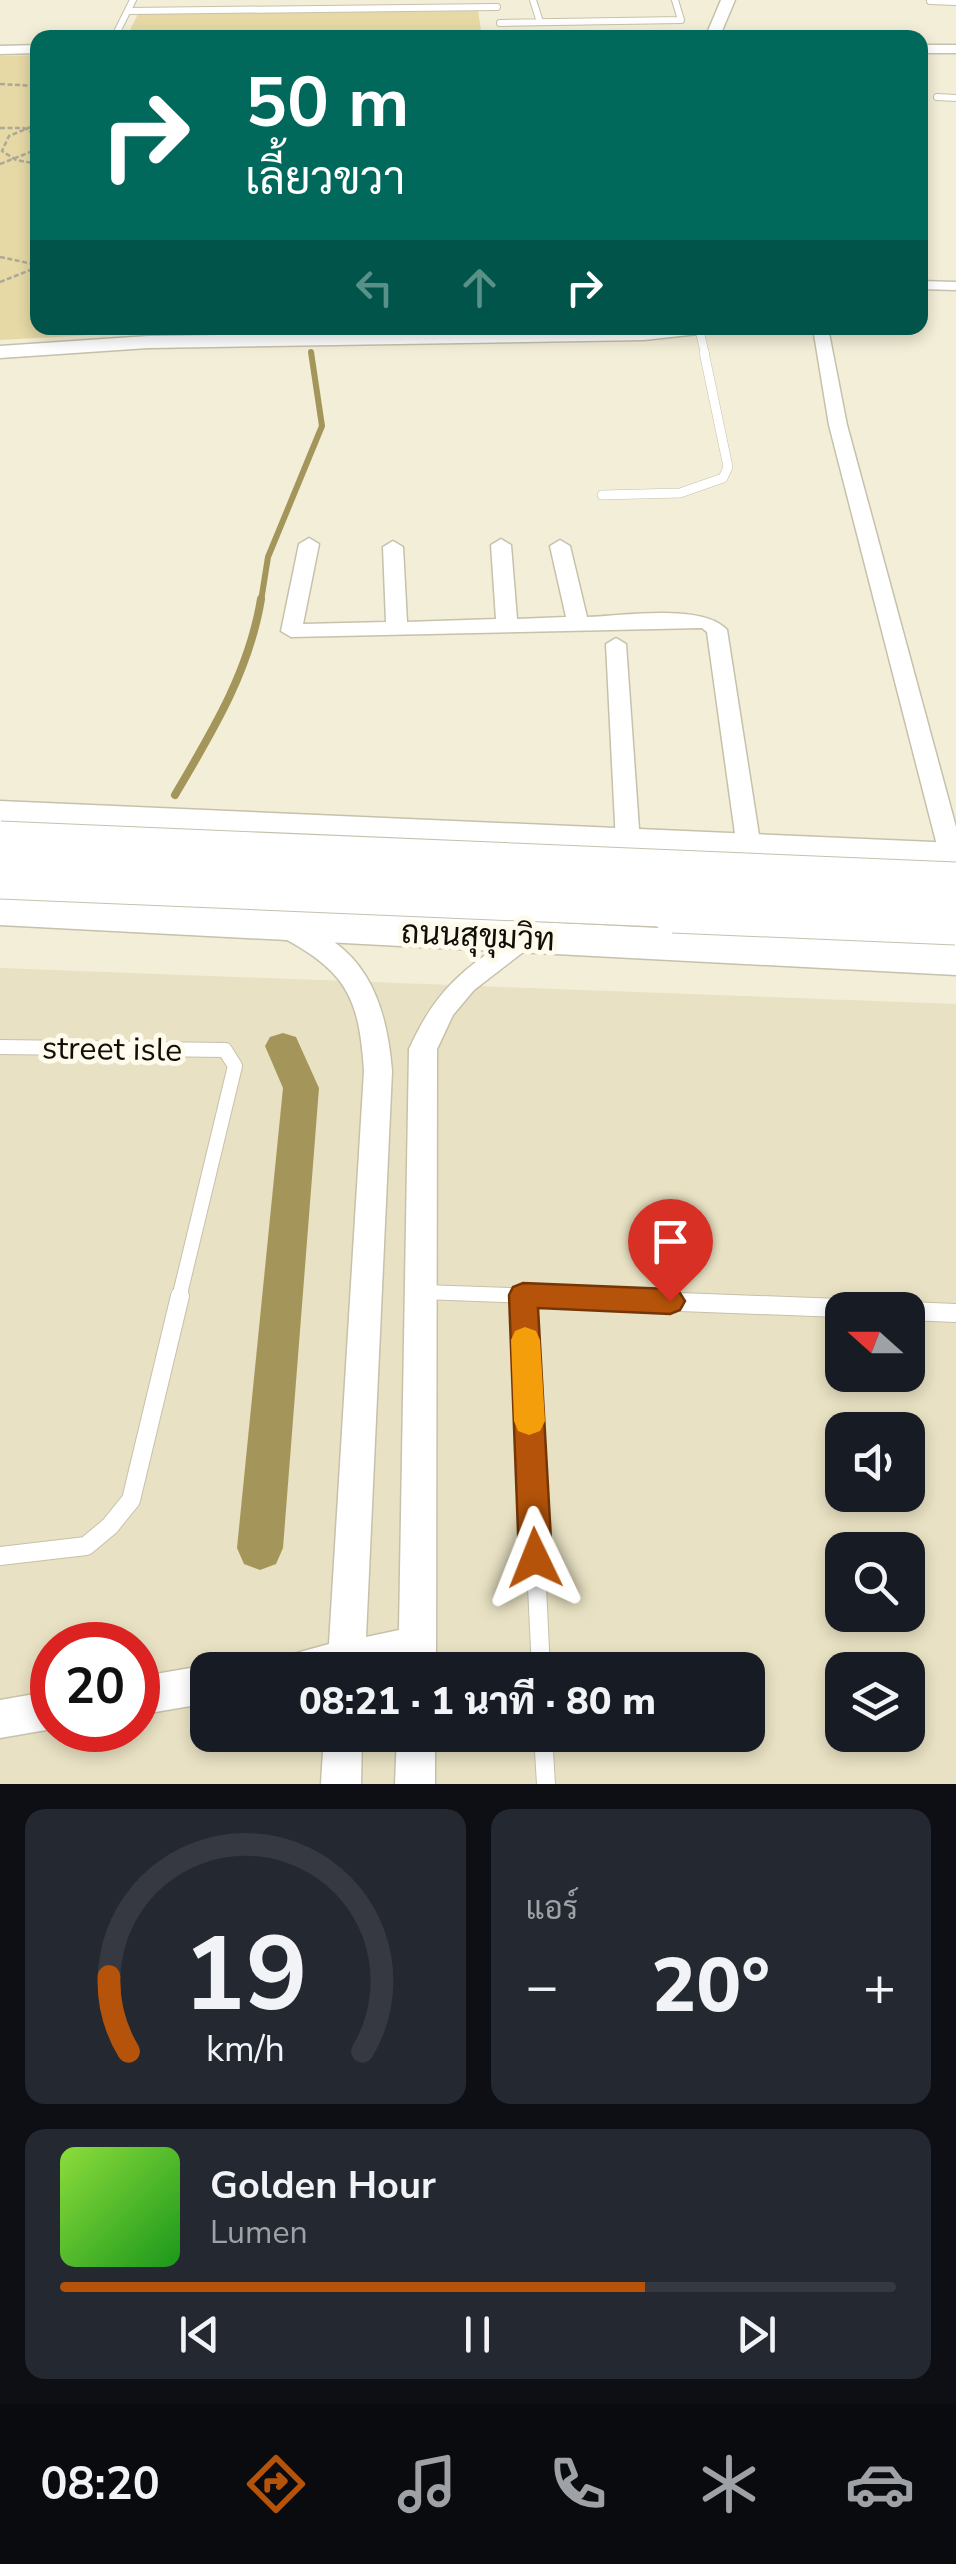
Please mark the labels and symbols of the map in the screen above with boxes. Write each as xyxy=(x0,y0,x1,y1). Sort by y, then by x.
street label: ถนนสุขุมวิท xyxy=(400,911,556,961)
street label: street isle xyxy=(41,1026,183,1072)
pin xyxy=(628,1199,713,1302)
north arrow xyxy=(825,1292,925,1392)
position arrow xyxy=(483,1506,587,1610)
speed limit sign: 20 xyxy=(30,1622,160,1752)

